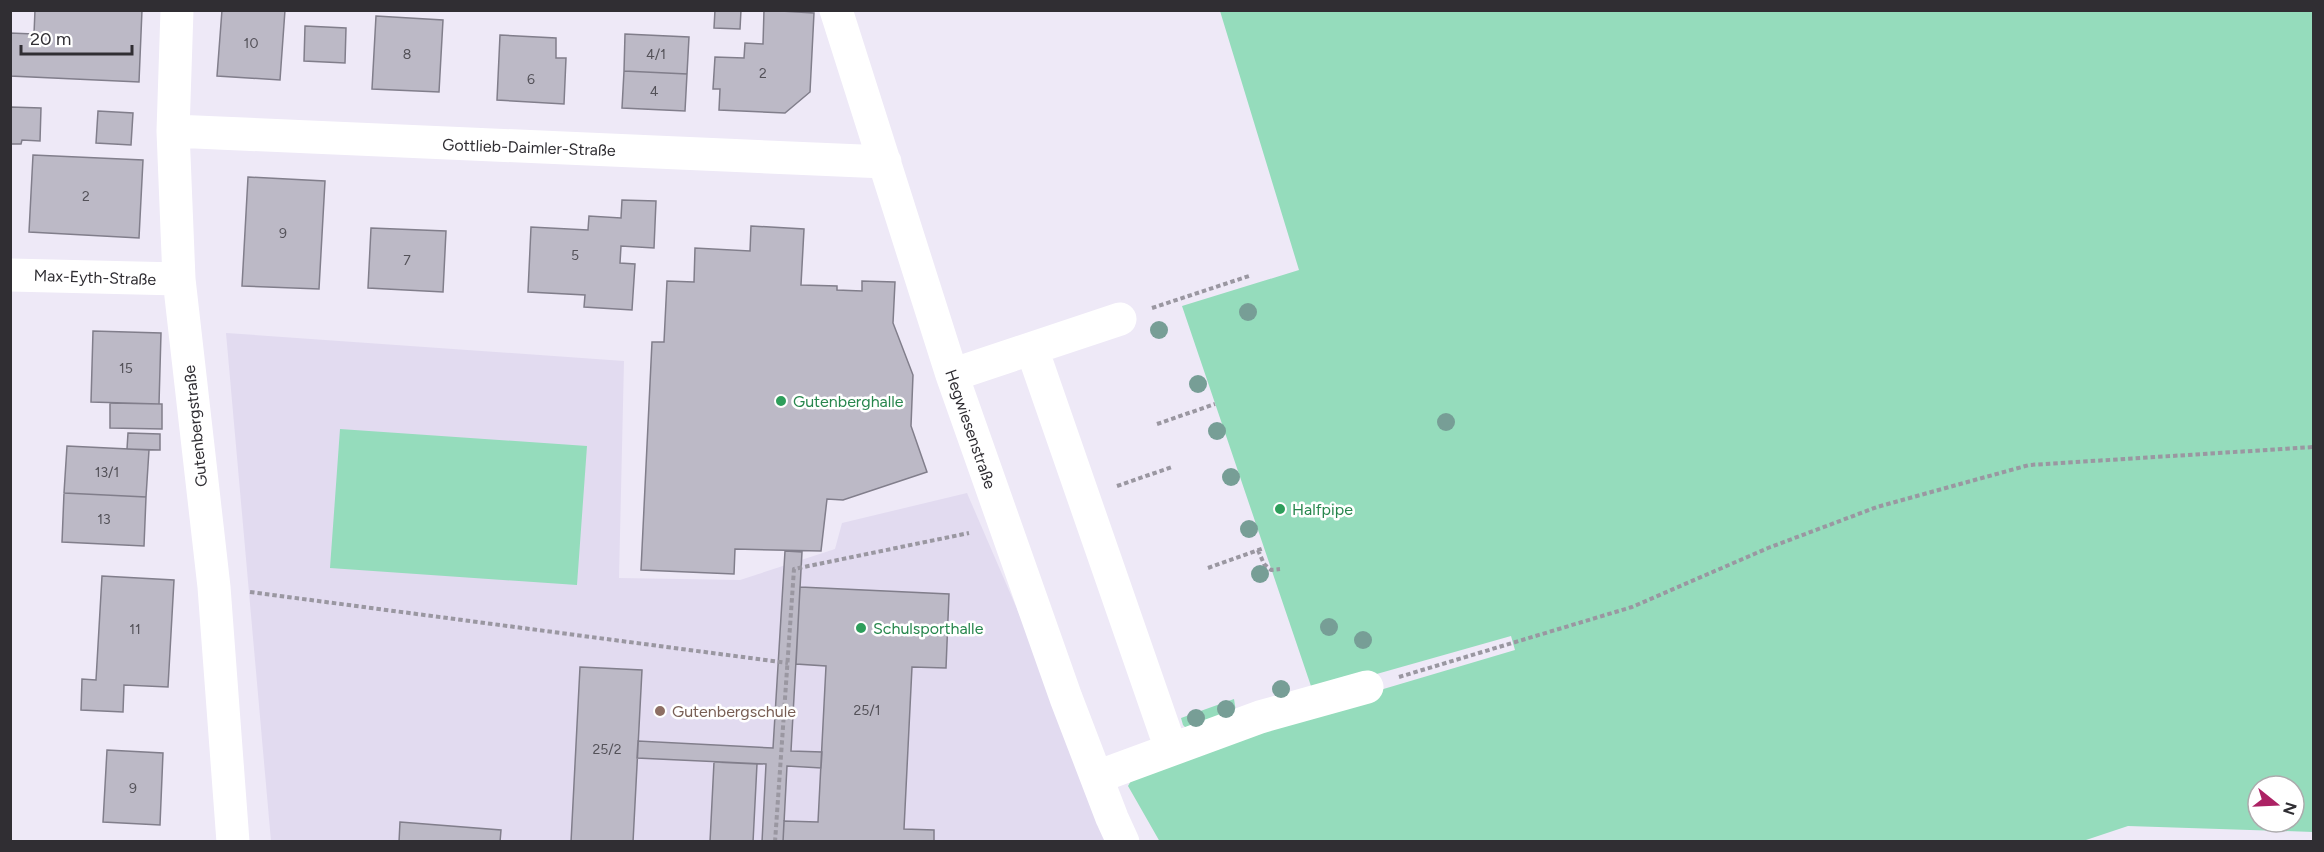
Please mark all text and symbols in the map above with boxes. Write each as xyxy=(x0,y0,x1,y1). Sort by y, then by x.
scale bar xyxy=(21,18,132,56)
text: 20 m xyxy=(30,28,71,50)
house number: 10 xyxy=(244,35,258,52)
house number: 8 xyxy=(403,46,411,63)
house number: 4/1 xyxy=(646,46,666,63)
house number: 2 xyxy=(759,65,767,82)
house number: 6 xyxy=(527,71,535,88)
house number: 4 xyxy=(650,83,659,100)
street label: Gottlieb-Daimler-Straße xyxy=(442,135,616,160)
house number: 2 xyxy=(82,188,90,205)
house number: 9 xyxy=(279,225,287,242)
house number: 5 xyxy=(571,247,579,264)
house number: 7 xyxy=(403,252,411,269)
street label: Max-Eyth-Straße xyxy=(33,266,157,289)
house number: 15 xyxy=(119,360,133,377)
street label: Gutenbergstraße xyxy=(180,364,211,488)
street label: Hegwiesenstraße xyxy=(941,367,1000,492)
place label: Gutenberghalle xyxy=(793,392,904,411)
marker: Gutenberghalle xyxy=(774,394,788,408)
house number: 13/1 xyxy=(95,464,119,481)
place label: Halfpipe xyxy=(1292,500,1353,519)
marker: Halfpipe xyxy=(1273,502,1287,516)
house number: 13 xyxy=(97,511,111,528)
place label: Schulsporthalle xyxy=(873,619,984,638)
house number: 11 xyxy=(129,621,141,638)
marker: Schulsporthalle xyxy=(854,621,868,635)
place label: Gutenbergschule xyxy=(672,702,796,721)
house number: 25/1 xyxy=(853,702,881,719)
marker: Gutenbergschule xyxy=(653,704,667,718)
house number: 25/2 xyxy=(592,741,622,758)
north arrow xyxy=(2246,774,2306,834)
house number: 9 xyxy=(129,780,137,797)
text: N xyxy=(2279,800,2301,817)

